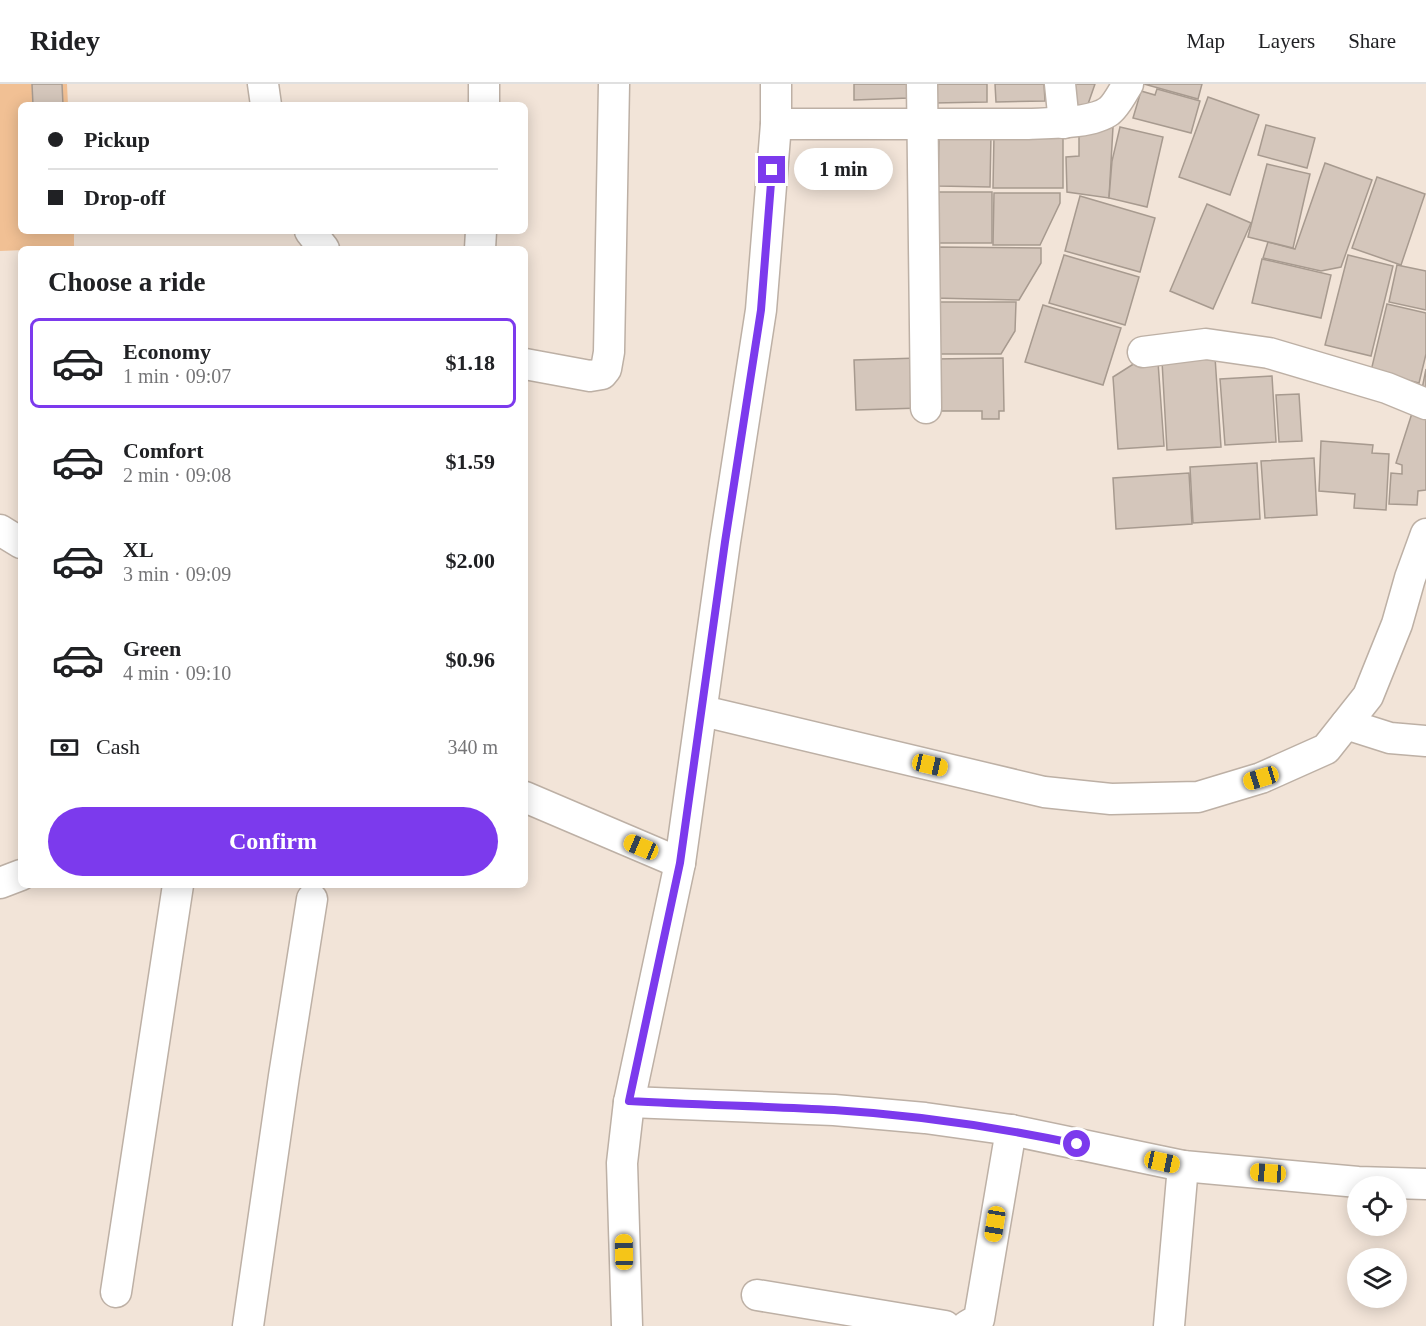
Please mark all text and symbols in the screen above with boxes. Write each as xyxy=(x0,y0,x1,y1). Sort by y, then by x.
text: Ridey xyxy=(30,25,100,56)
text: Map xyxy=(1187,29,1225,53)
text: Layers xyxy=(1258,29,1315,53)
text: Share xyxy=(1348,29,1396,53)
text: Pickup xyxy=(84,127,150,152)
callout: 1 min xyxy=(793,149,892,191)
route end xyxy=(758,156,785,183)
text: 1 min xyxy=(819,158,868,180)
text: Drop-off xyxy=(84,185,165,210)
text: Choose a ride xyxy=(48,267,206,297)
icon: car xyxy=(51,336,105,390)
text: Economy xyxy=(123,339,211,364)
text: $1.18 xyxy=(446,350,495,375)
text: 1 min · 09:07 xyxy=(123,365,231,387)
icon: car xyxy=(51,435,105,489)
text: Comfort xyxy=(123,438,204,463)
text: $1.59 xyxy=(446,449,495,474)
text: 2 min · 09:08 xyxy=(123,464,231,486)
icon: car xyxy=(51,534,105,588)
text: XL xyxy=(123,537,154,562)
text: $2.00 xyxy=(446,548,495,573)
text: 3 min · 09:09 xyxy=(123,563,231,585)
icon: car xyxy=(51,633,105,687)
text: Green xyxy=(123,636,181,661)
text: $0.96 xyxy=(446,647,495,672)
text: 4 min · 09:10 xyxy=(123,662,231,684)
icon: cash xyxy=(48,731,81,764)
text: Cash xyxy=(96,734,140,759)
text: 340 m xyxy=(447,736,498,758)
car xyxy=(910,752,950,778)
car xyxy=(1241,764,1281,792)
button: Confirm xyxy=(48,807,498,876)
car xyxy=(621,832,661,862)
route start xyxy=(1063,1130,1090,1157)
car xyxy=(1143,1149,1181,1175)
car xyxy=(1249,1163,1287,1183)
map controls xyxy=(1347,1176,1407,1308)
button: locate xyxy=(1347,1176,1407,1236)
car xyxy=(983,1205,1007,1243)
car xyxy=(615,1234,633,1270)
button: layers xyxy=(1347,1248,1407,1308)

